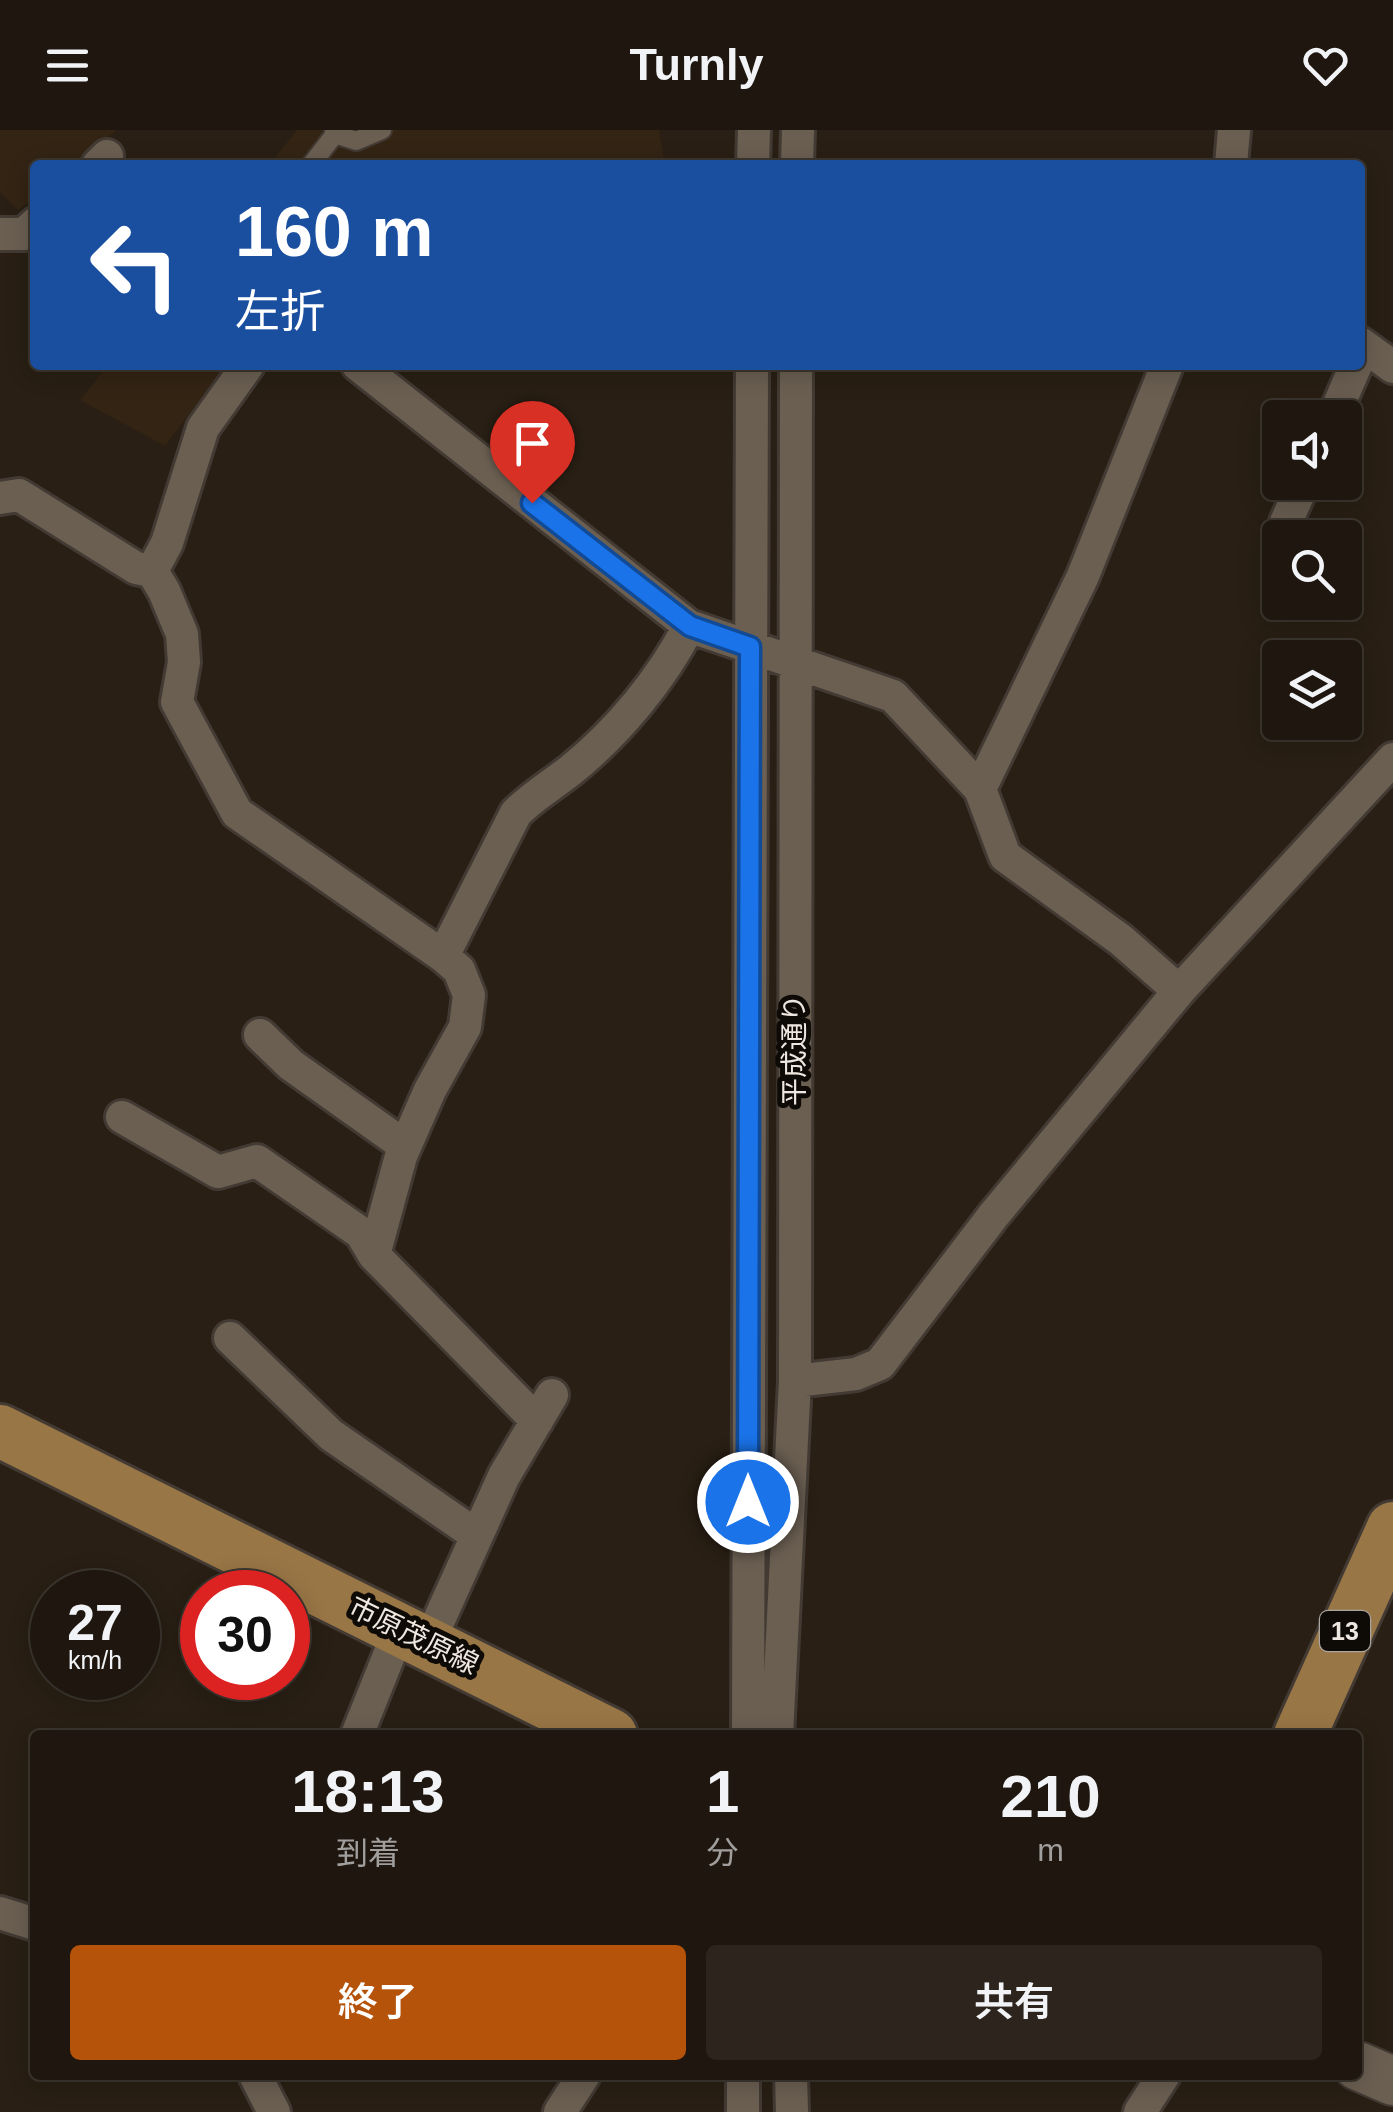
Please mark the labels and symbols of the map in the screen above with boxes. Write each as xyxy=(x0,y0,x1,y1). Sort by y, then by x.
pin xyxy=(490,401,575,504)
street label: 平成通り xyxy=(779,994,810,1106)
position arrow xyxy=(696,1450,800,1554)
speed limit sign: 30 xyxy=(180,1570,310,1700)
street label: 市原茂原線 xyxy=(344,1591,483,1680)
road number: 13 xyxy=(1320,1611,1370,1651)

